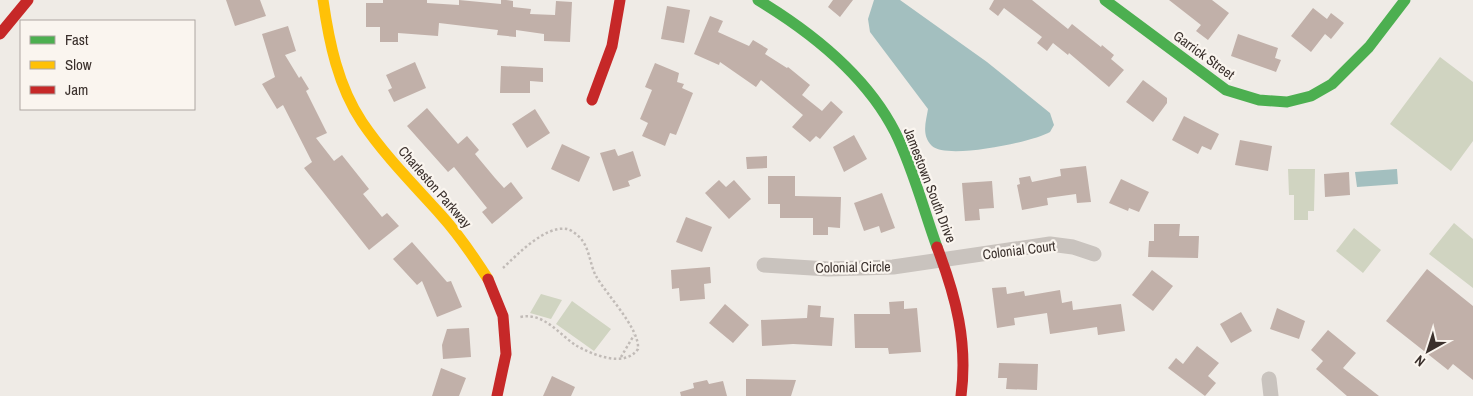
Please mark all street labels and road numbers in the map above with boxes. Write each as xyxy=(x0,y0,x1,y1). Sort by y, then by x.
street label: Garrick Street xyxy=(1170,27,1238,83)
street label: Jamestown South Drive xyxy=(900,125,960,245)
street label: Charleston Parkway xyxy=(395,142,476,232)
street label: Colonial Court xyxy=(981,237,1057,263)
street label: Colonial Circle xyxy=(815,257,891,277)

